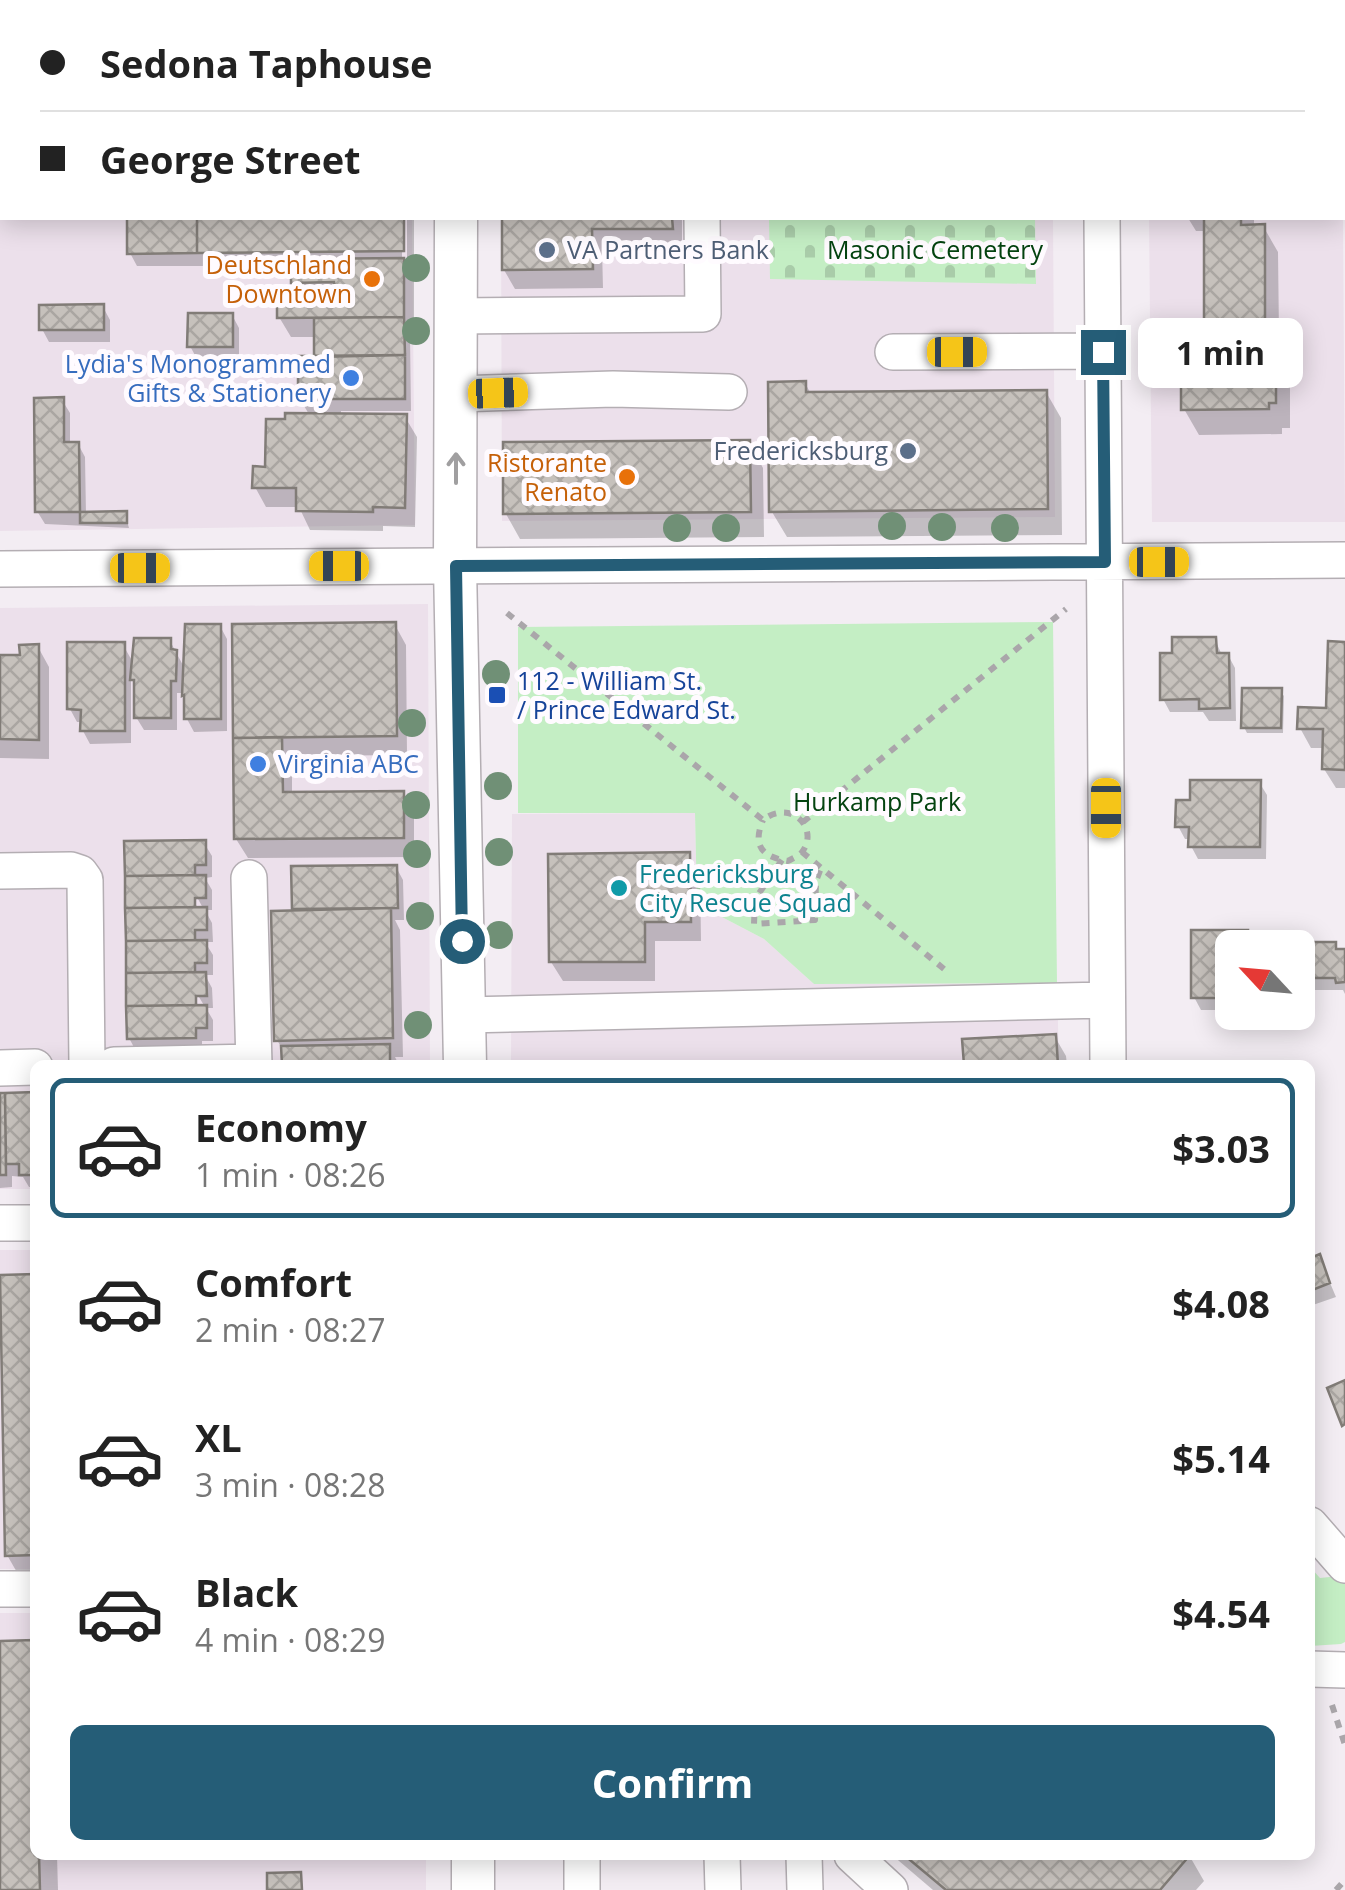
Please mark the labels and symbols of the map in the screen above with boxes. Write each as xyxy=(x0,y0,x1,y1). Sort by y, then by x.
place label: VA Partners Bank xyxy=(567,232,769,266)
park label: Masonic Cemetery xyxy=(827,232,1044,266)
marker: VA Partners Bank xyxy=(536,239,558,261)
place label: Deutschland Downtown xyxy=(206,247,352,310)
marker: Deutschland Downtown xyxy=(361,268,383,290)
callout: 1 min xyxy=(1138,317,1303,387)
route end xyxy=(1081,330,1126,375)
car xyxy=(927,337,987,367)
place label: Lydia's Monogrammed Gifts & Stationery xyxy=(65,346,331,409)
marker: Lydia's Monogrammed Gifts & Stationery xyxy=(340,367,362,389)
car xyxy=(467,377,529,409)
place label: Fredericksburg xyxy=(714,433,888,467)
marker: Fredericksburg xyxy=(897,440,919,462)
place label: Ristorante Renato xyxy=(487,445,607,508)
one-way arrow xyxy=(446,453,466,486)
marker: Ristorante Renato xyxy=(616,466,638,488)
car xyxy=(1129,547,1189,577)
car xyxy=(309,551,369,581)
car xyxy=(110,553,170,583)
place label: 112 - William St. / Prince Edward St. xyxy=(517,663,736,726)
marker: 112 - William St. / Prince Edward St. xyxy=(486,684,508,706)
place label: Virginia ABC xyxy=(278,746,419,780)
marker: Virginia ABC xyxy=(247,753,269,775)
car xyxy=(1091,778,1121,838)
park label: Hurkamp Park xyxy=(793,784,961,818)
place label: Fredericksburg City Rescue Squad xyxy=(639,856,852,919)
marker: Fredericksburg City Rescue Squad xyxy=(608,877,630,899)
route start xyxy=(440,919,485,964)
north arrow xyxy=(1215,930,1315,1030)

